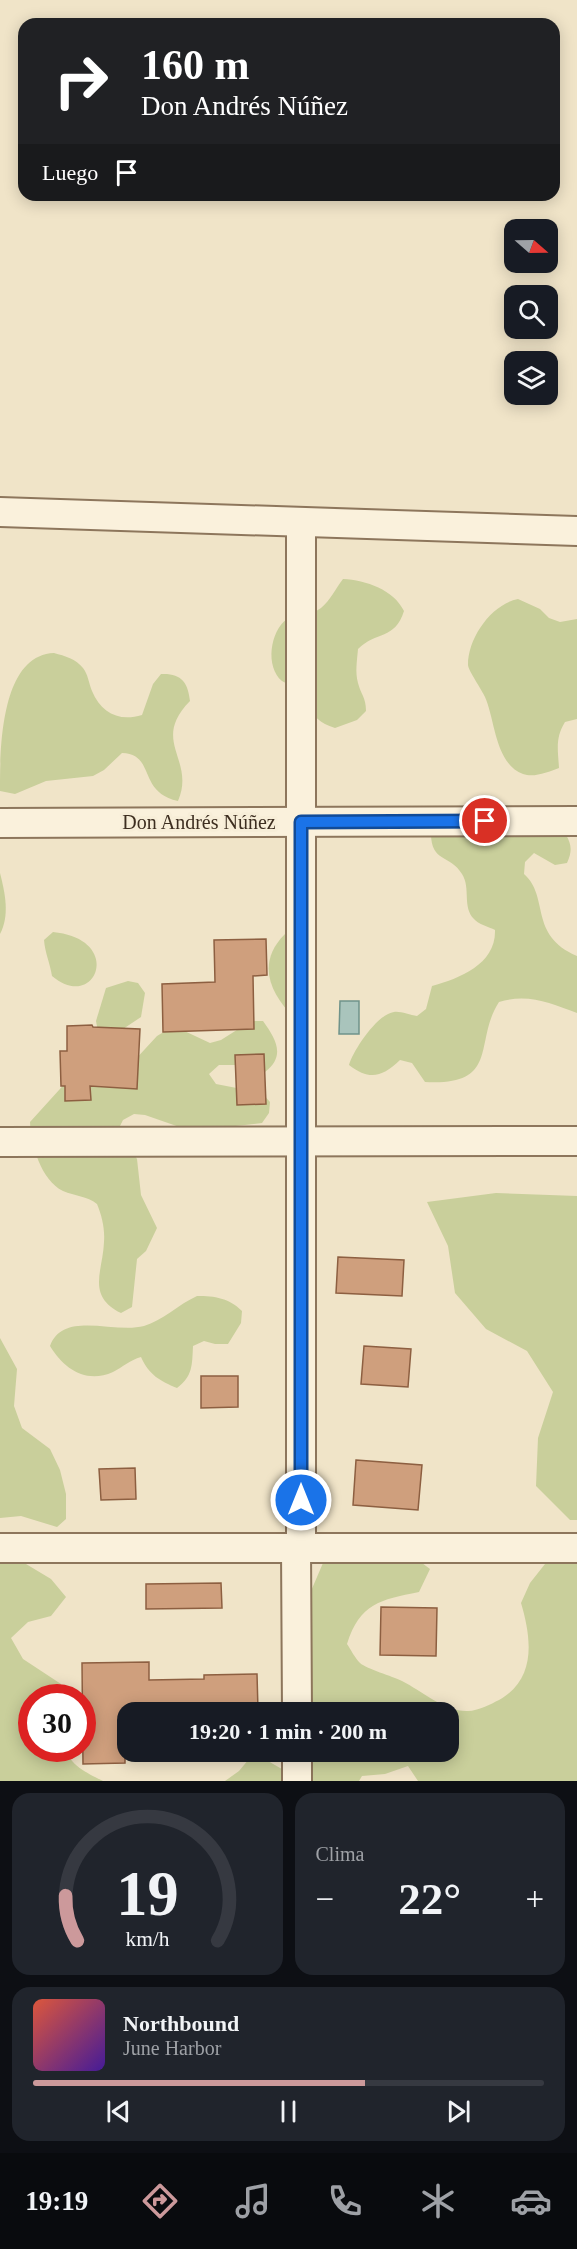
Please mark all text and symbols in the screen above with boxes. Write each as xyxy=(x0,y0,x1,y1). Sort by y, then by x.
icon: right xyxy=(42,42,120,120)
text: 160 m xyxy=(141,42,250,88)
text: Don Andrés Núñez xyxy=(141,91,348,121)
icon: arrive xyxy=(110,156,143,189)
text: Luego xyxy=(42,160,98,185)
north arrow xyxy=(504,219,558,273)
map controls xyxy=(504,219,558,405)
button: search xyxy=(504,285,558,339)
button: layers xyxy=(504,351,558,405)
pin xyxy=(459,795,510,846)
icon: arrive xyxy=(468,804,501,837)
street label: Don Andrés Núñez xyxy=(122,811,276,833)
position arrow xyxy=(269,1468,333,1532)
speed limit sign: 30 xyxy=(18,1684,96,1762)
text: 19:20 · 1 min · 200 m xyxy=(189,1719,387,1744)
text: Clima xyxy=(316,1843,364,1865)
text: 19 xyxy=(116,1859,178,1928)
text: 22° xyxy=(398,1874,461,1924)
text: − xyxy=(316,1881,334,1917)
text: + xyxy=(525,1881,544,1917)
text: km/h xyxy=(125,1927,170,1951)
text: Northbound xyxy=(123,2011,239,2036)
text: June Harbor xyxy=(123,2037,221,2059)
icon: previous xyxy=(102,2095,135,2128)
icon: pause xyxy=(272,2095,305,2128)
icon: next xyxy=(442,2095,475,2128)
icon: directions xyxy=(139,2180,181,2222)
icon: music xyxy=(232,2180,274,2222)
icon: phone xyxy=(324,2180,366,2222)
icon: climate xyxy=(417,2180,459,2222)
icon: car xyxy=(510,2180,552,2222)
text: 19:19 xyxy=(25,2186,88,2216)

